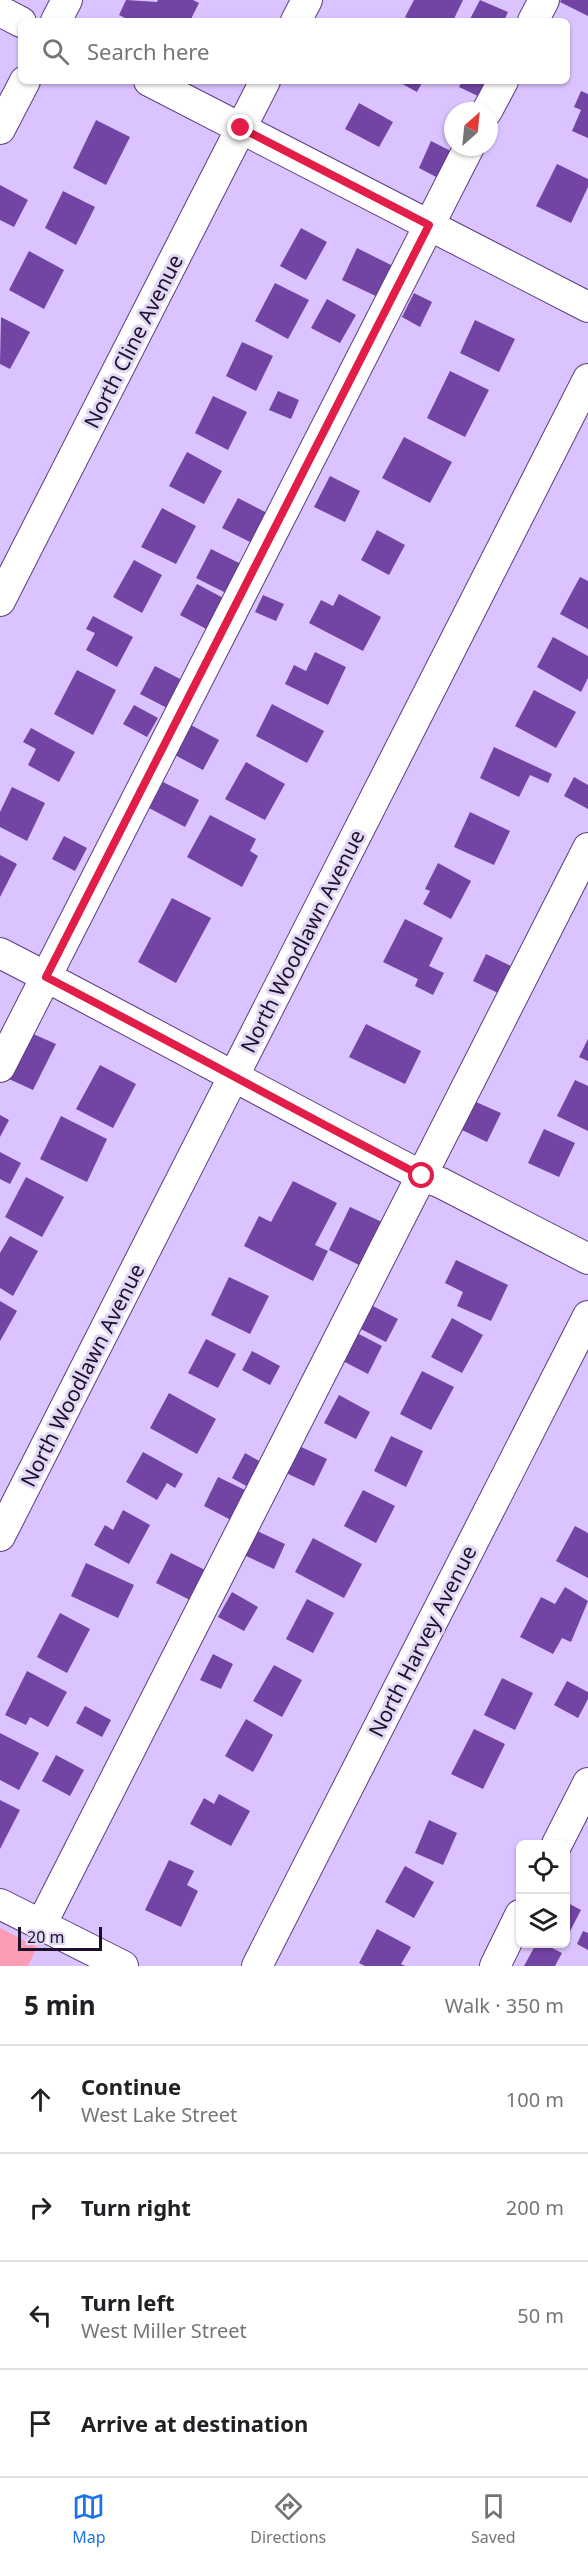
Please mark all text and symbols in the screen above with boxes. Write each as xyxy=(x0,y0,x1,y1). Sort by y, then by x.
search box xyxy=(18,18,570,84)
icon: search xyxy=(39,35,72,68)
text: Search here xyxy=(87,36,209,66)
north arrow xyxy=(444,102,498,156)
route end xyxy=(227,114,253,140)
street label: North Cline Avenue xyxy=(77,249,189,433)
street label: North Woodlawn Avenue xyxy=(234,825,370,1057)
route start xyxy=(408,1162,434,1188)
street label: North Woodlawn Avenue xyxy=(14,1259,150,1491)
street label: North Harvey Avenue xyxy=(362,1540,482,1742)
map controls xyxy=(516,1840,570,1948)
button: locate xyxy=(516,1840,570,1894)
button: layers xyxy=(516,1894,570,1948)
scale bar xyxy=(18,1924,102,1952)
text: 20 m xyxy=(27,1926,64,1948)
text: 5 min xyxy=(24,1987,96,2023)
text: Walk · 350 m xyxy=(445,1992,564,2019)
text: Continue xyxy=(81,2071,181,2101)
icon: ahead xyxy=(24,2083,57,2116)
text: 100 m xyxy=(506,2086,564,2113)
text: West Lake Street xyxy=(81,2101,237,2128)
icon: right xyxy=(24,2191,57,2224)
text: Turn right xyxy=(81,2192,191,2222)
text: 200 m xyxy=(506,2194,564,2221)
text: Turn left xyxy=(81,2287,175,2317)
icon: left xyxy=(24,2299,57,2332)
text: 50 m xyxy=(517,2302,564,2329)
text: West Miller Street xyxy=(81,2317,247,2344)
icon: arrive xyxy=(24,2407,57,2440)
text: Arrive at destination xyxy=(81,2408,308,2438)
tab: Map xyxy=(72,2490,106,2548)
tab: Directions xyxy=(250,2490,326,2548)
tab: Saved xyxy=(471,2490,516,2548)

